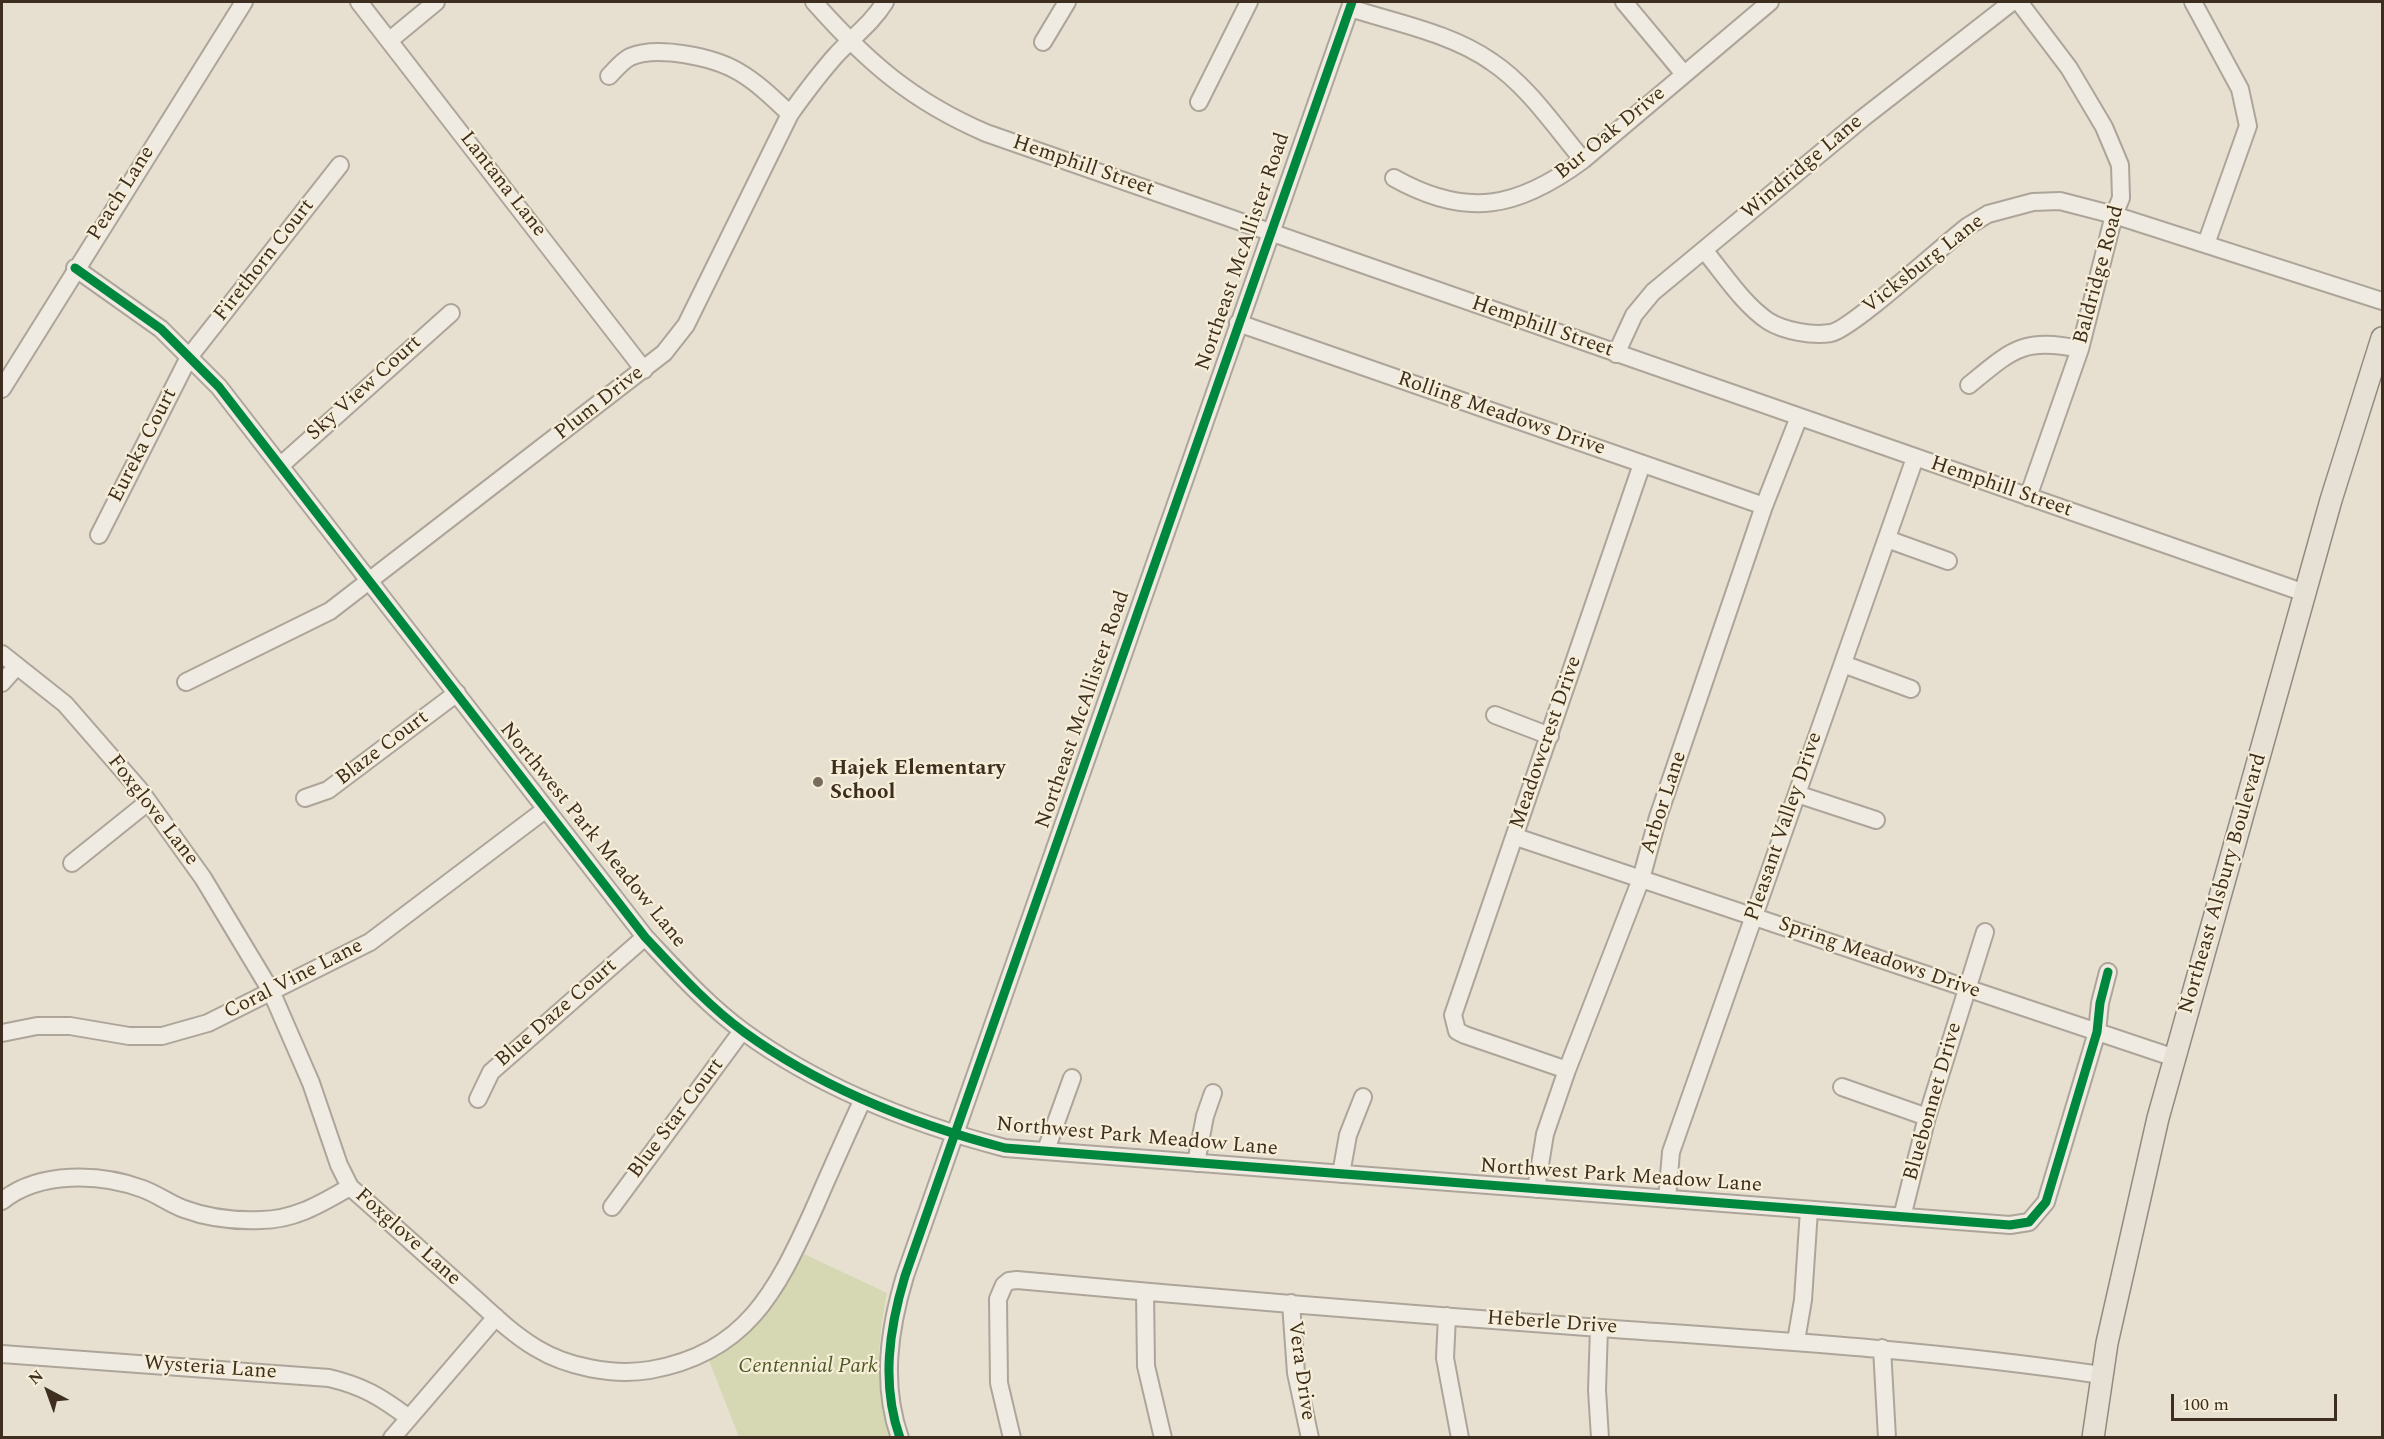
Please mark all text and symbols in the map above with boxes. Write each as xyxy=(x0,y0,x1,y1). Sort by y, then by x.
street label: Bur Oak Drive xyxy=(1551,82,1671,186)
street label: Windridge Lane xyxy=(1737,110,1869,226)
street label: Lantana Lane xyxy=(453,127,551,243)
street label: Northeast McAllister Road xyxy=(1191,130,1297,374)
street label: Hemphill Street xyxy=(1009,131,1157,203)
street label: Peach Lane xyxy=(83,142,161,246)
street label: Firethorn Court xyxy=(209,195,321,327)
street label: Baldridge Road xyxy=(2069,203,2131,347)
street label: Vicksburg Lane xyxy=(1858,210,1990,320)
street label: Hemphill Street xyxy=(1468,292,1616,364)
street label: Sky View Court xyxy=(302,331,428,447)
street label: Plum Drive xyxy=(550,361,650,447)
street label: Rolling Meadows Drive xyxy=(1394,368,1608,462)
street label: Eureka Court xyxy=(104,385,184,507)
street label: Hemphill Street xyxy=(1927,452,2075,524)
street label: Northeast McAllister Road xyxy=(1031,588,1137,832)
street label: Meadowcrest Drive xyxy=(1506,653,1588,833)
street label: Blaze Court xyxy=(332,706,434,792)
street label: Northwest Park Meadow Lane xyxy=(493,718,691,954)
street label: Pleasant Valley Drive xyxy=(1741,729,1829,925)
street label: Arbor Lane xyxy=(1637,748,1693,858)
street label: Foxglove Lane xyxy=(101,751,203,871)
street label: Northeast Alsbury Boulevard xyxy=(2175,751,2273,1017)
place label: Hajek Elementary School xyxy=(830,757,1006,807)
marker: Hajek Elementary School xyxy=(811,775,825,789)
street label: Spring Meadows Drive xyxy=(1775,913,1983,1005)
street label: Coral Vine Lane xyxy=(220,934,368,1026)
street label: Blue Daze Court xyxy=(491,954,623,1074)
street label: Bluebonnet Drive xyxy=(1899,1020,1969,1184)
street label: Blue Star Court xyxy=(624,1054,730,1184)
street label: Northwest Park Meadow Lane xyxy=(995,1113,1279,1163)
street label: Northwest Park Meadow Lane xyxy=(1479,1155,1763,1199)
street label: Foxglove Lane xyxy=(349,1184,465,1292)
street label: Heberle Drive xyxy=(1486,1307,1618,1341)
street label: Vera Drive xyxy=(1281,1320,1319,1422)
street label: Wysteria Lane xyxy=(143,1352,277,1386)
park label: Centennial Park xyxy=(738,1355,878,1381)
north arrow xyxy=(18,1361,78,1421)
text: N xyxy=(23,1364,49,1391)
scale bar xyxy=(2174,1382,2340,1420)
text: 100 m xyxy=(2182,1391,2229,1418)

